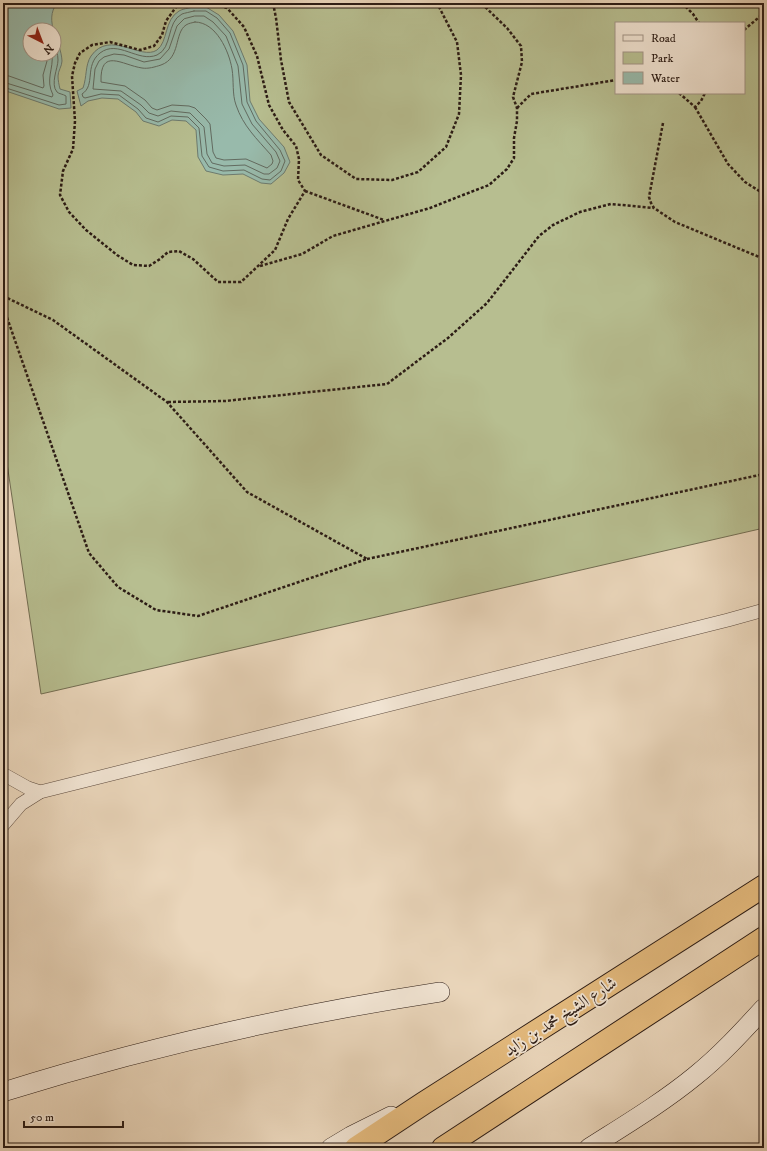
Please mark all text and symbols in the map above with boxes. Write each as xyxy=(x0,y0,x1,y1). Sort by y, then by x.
north arrow xyxy=(22,22,62,62)
legend xyxy=(615,22,745,94)
text: Road xyxy=(651,31,676,46)
text: N xyxy=(40,40,56,57)
text: Park xyxy=(651,51,673,66)
text: Water xyxy=(650,71,680,86)
street label: شارع الشيخ محمد بن زايد xyxy=(500,972,623,1065)
scale bar xyxy=(24,1103,123,1129)
text: 50 m xyxy=(30,1110,54,1125)

